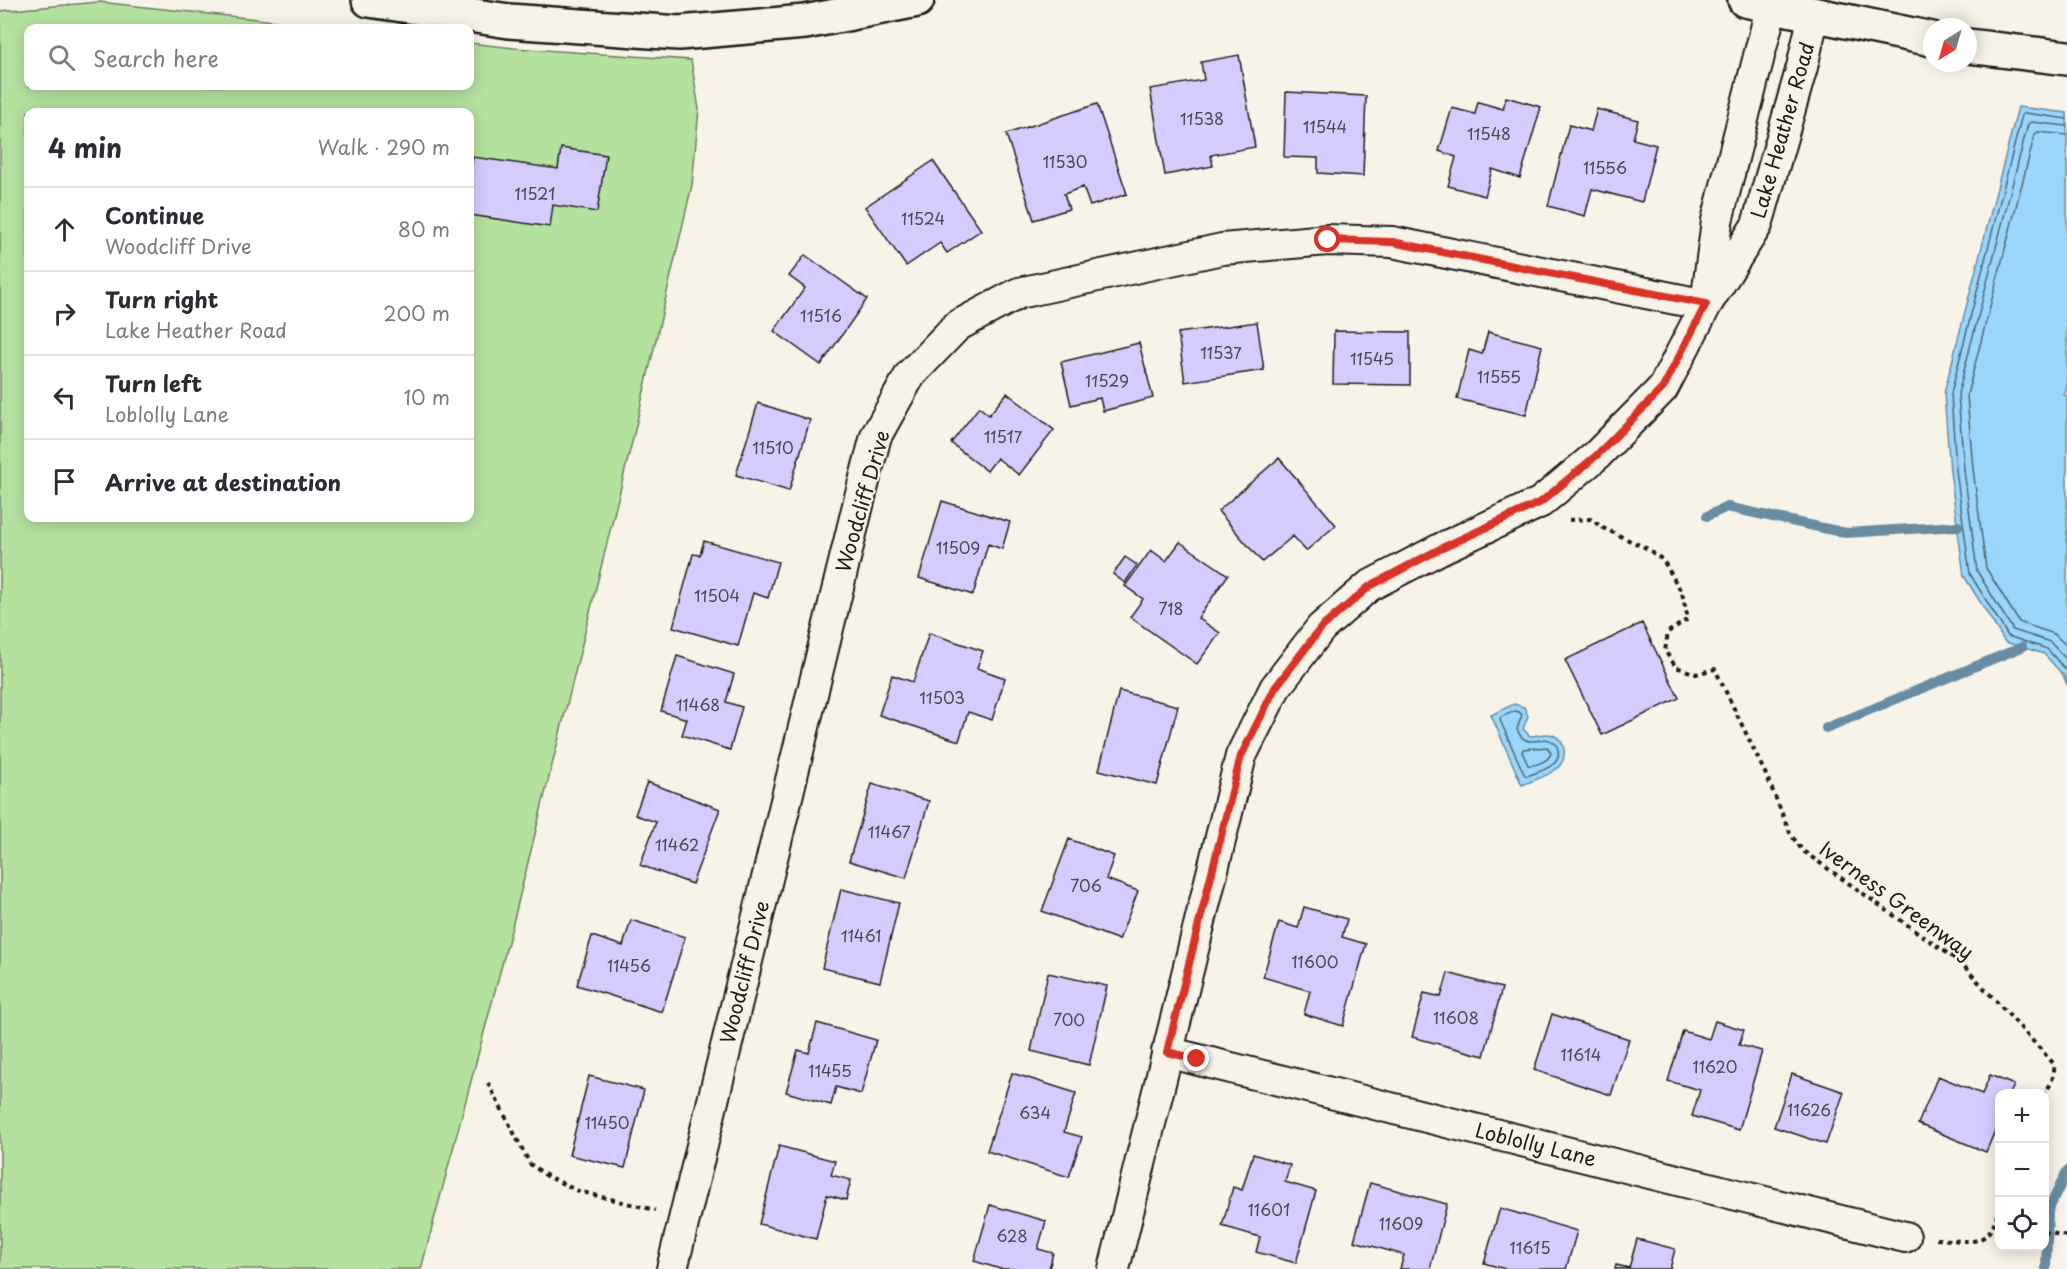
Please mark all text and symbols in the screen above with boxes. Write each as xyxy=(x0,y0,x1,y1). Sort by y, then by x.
north arrow xyxy=(1923,18,1977,72)
search box xyxy=(24,24,474,90)
street label: Lake Heather Road xyxy=(1742,38,1822,222)
icon: search xyxy=(45,41,78,74)
text: Search here xyxy=(93,41,219,74)
house number: 11538 xyxy=(1180,106,1224,130)
house number: 11544 xyxy=(1303,114,1347,138)
house number: 11548 xyxy=(1467,121,1511,145)
text: 4 min xyxy=(48,128,122,167)
text: Walk · 290 m xyxy=(318,132,450,162)
house number: 11530 xyxy=(1042,149,1088,173)
house number: 11556 xyxy=(1583,155,1627,179)
house number: 11521 xyxy=(514,181,556,205)
text: Continue xyxy=(105,198,204,231)
house number: 11524 xyxy=(901,206,945,230)
icon: ahead xyxy=(48,213,81,246)
text: 80 m xyxy=(398,214,450,244)
route start xyxy=(1314,226,1340,252)
text: Woodcliff Drive xyxy=(105,231,252,261)
text: Turn right xyxy=(105,282,218,315)
icon: right xyxy=(48,297,81,330)
text: 200 m xyxy=(383,298,450,328)
house number: 11516 xyxy=(800,303,842,327)
text: Lake Heather Road xyxy=(105,315,287,345)
house number: 11537 xyxy=(1200,340,1242,364)
house number: 11545 xyxy=(1350,346,1394,370)
house number: 11555 xyxy=(1477,364,1521,388)
text: Turn left xyxy=(105,366,202,399)
house number: 11529 xyxy=(1085,368,1129,392)
icon: left xyxy=(48,381,81,414)
text: 10 m xyxy=(403,382,450,412)
text: Loblolly Lane xyxy=(105,399,229,429)
house number: 11517 xyxy=(984,424,1023,448)
street label: Woodcliff Drive xyxy=(827,426,897,576)
house number: 11510 xyxy=(752,435,794,459)
icon: arrive xyxy=(48,465,81,498)
text: Arrive at destination xyxy=(105,465,341,498)
house number: 11509 xyxy=(936,535,980,559)
house number: 11504 xyxy=(694,583,740,607)
house number: 718 xyxy=(1159,596,1184,620)
house number: 11503 xyxy=(919,685,965,709)
house number: 11468 xyxy=(676,692,720,716)
house number: 11467 xyxy=(867,819,911,843)
house number: 11462 xyxy=(655,832,699,856)
street label: Iverness Greenway xyxy=(1814,834,1980,966)
house number: 706 xyxy=(1070,873,1102,897)
street label: Woodcliff Drive xyxy=(712,897,776,1047)
house number: 11461 xyxy=(841,923,881,947)
house number: 11600 xyxy=(1292,949,1338,973)
house number: 11456 xyxy=(607,953,651,977)
house number: 11608 xyxy=(1433,1005,1479,1029)
house number: 700 xyxy=(1053,1007,1085,1031)
house number: 11614 xyxy=(1561,1042,1601,1066)
route end xyxy=(1183,1045,1209,1071)
house number: 11620 xyxy=(1693,1054,1737,1078)
house number: 11455 xyxy=(808,1058,852,1082)
map controls xyxy=(1995,1089,2049,1251)
button: + xyxy=(1995,1089,2049,1143)
house number: 11626 xyxy=(1787,1097,1831,1121)
house number: 634 xyxy=(1019,1100,1051,1124)
house number: 11450 xyxy=(585,1110,629,1134)
street label: Loblolly Lane xyxy=(1472,1114,1600,1174)
button: − xyxy=(1995,1143,2049,1197)
house number: 11601 xyxy=(1248,1197,1290,1221)
button: locate xyxy=(1995,1197,2049,1251)
house number: 11609 xyxy=(1379,1211,1423,1235)
house number: 628 xyxy=(996,1223,1028,1247)
house number: 11615 xyxy=(1510,1235,1550,1259)

